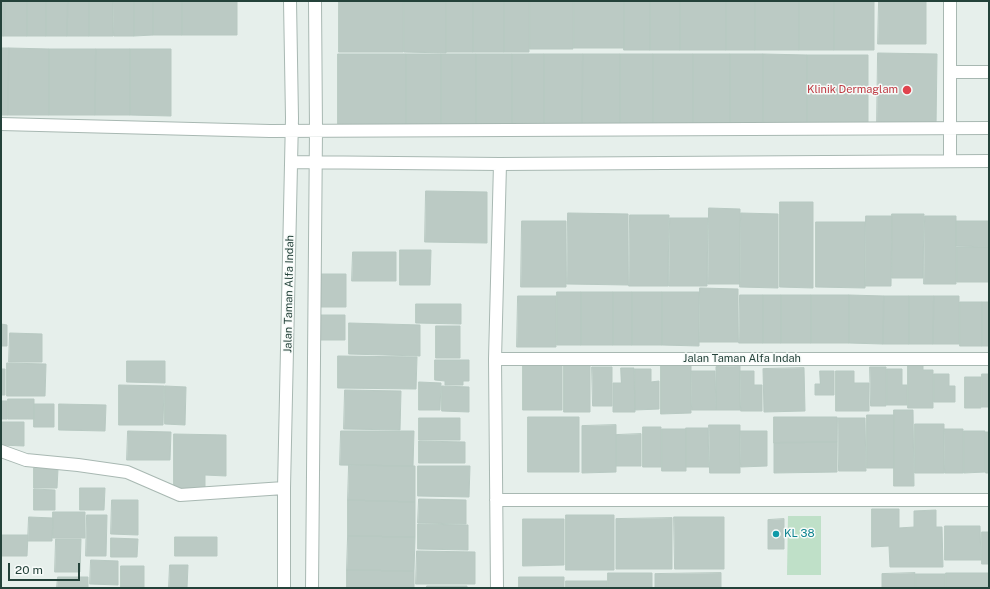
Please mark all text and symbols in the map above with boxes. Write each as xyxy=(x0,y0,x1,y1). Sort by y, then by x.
place label: Klinik Dermaglam xyxy=(807,83,898,97)
marker: Klinik Dermaglam xyxy=(901,84,913,96)
street label: Jalan Taman Alfa Indah xyxy=(281,235,297,353)
street label: Jalan Taman Alfa Indah xyxy=(683,352,801,366)
place label: KL 38 xyxy=(784,527,815,541)
marker: KL 38 xyxy=(771,529,781,539)
scale bar xyxy=(10,555,82,581)
text: 20 m xyxy=(15,563,43,577)

